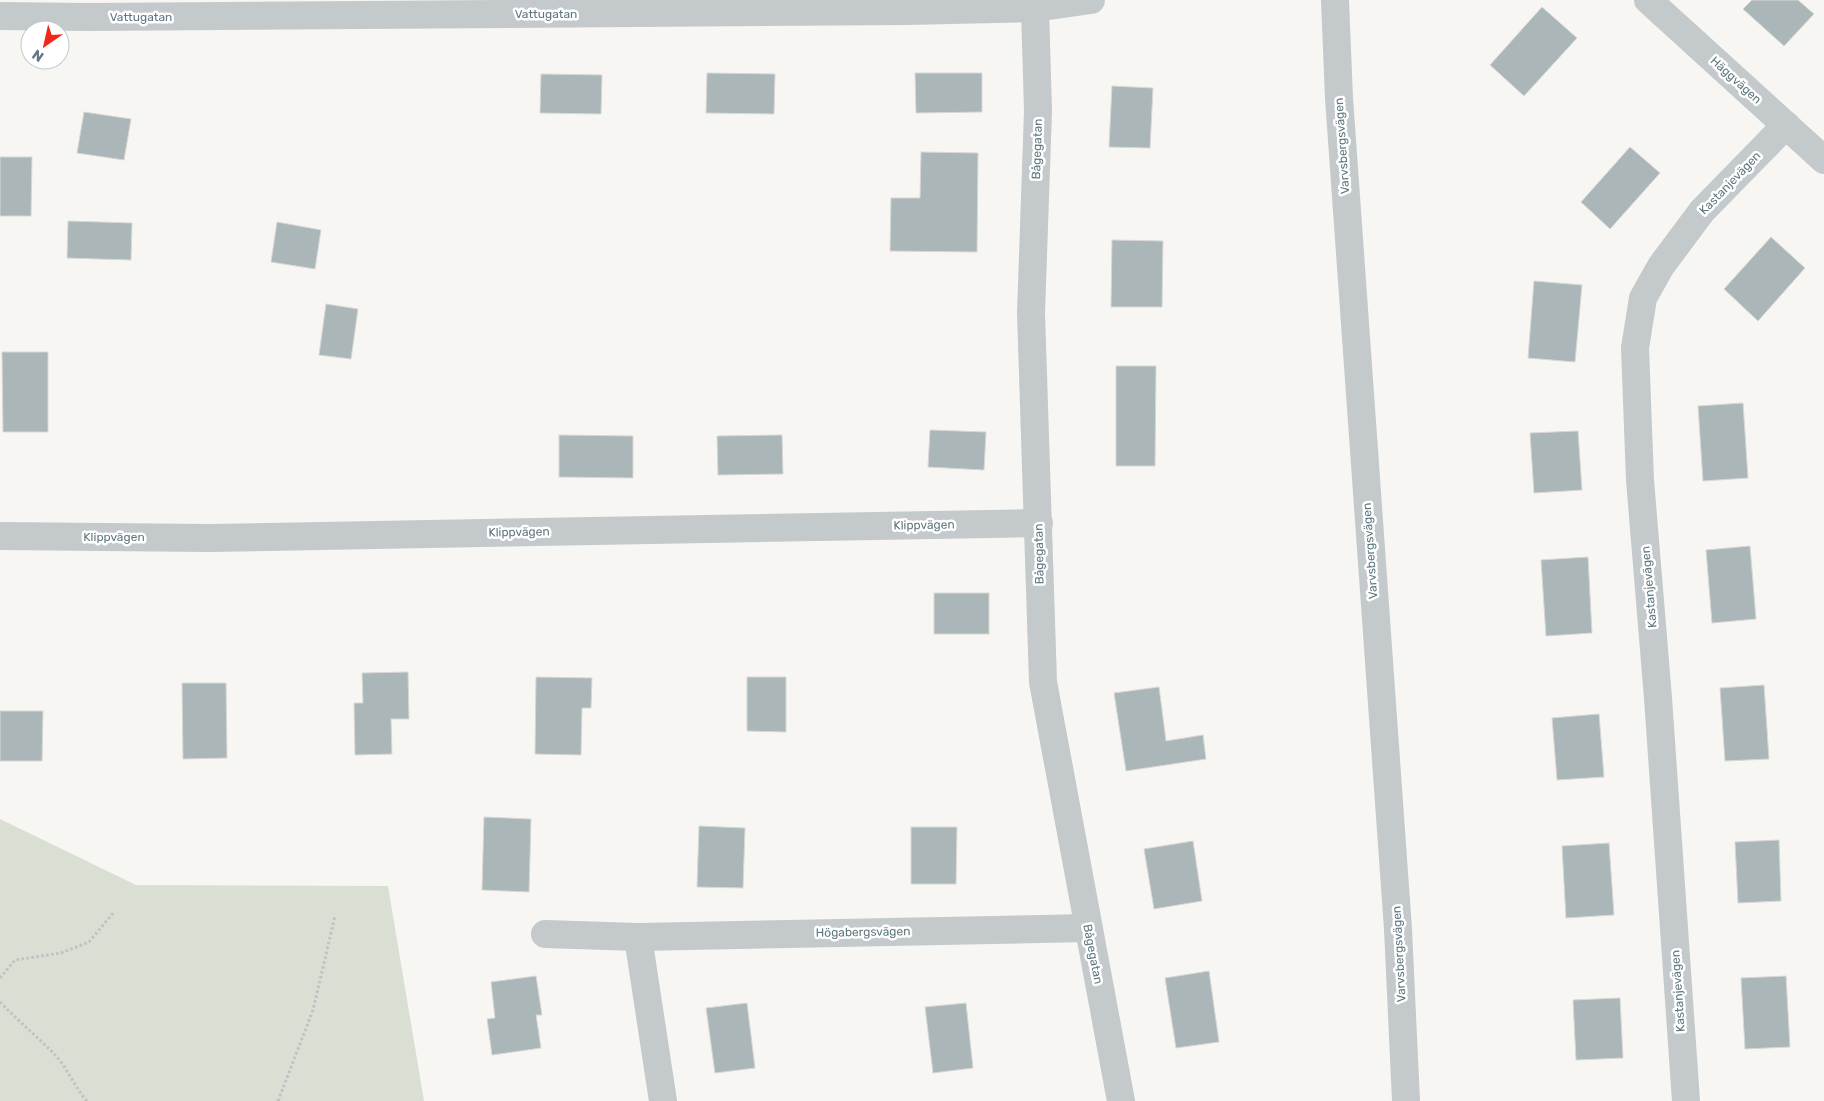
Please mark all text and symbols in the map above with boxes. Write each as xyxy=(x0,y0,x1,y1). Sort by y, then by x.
street label: Vattugatan xyxy=(515,7,577,21)
street label: Vattugatan xyxy=(110,10,172,24)
north arrow xyxy=(20,20,70,70)
text: N xyxy=(29,45,47,65)
street label: Häggvägen xyxy=(1708,53,1764,107)
street label: Varvsbergsvägen xyxy=(1332,97,1352,195)
street label: Bågegatan xyxy=(1029,118,1045,180)
street label: Kastanjevägen xyxy=(1696,149,1764,217)
street label: Varvsbergsvägen xyxy=(1360,502,1380,600)
street label: Klippvägen xyxy=(893,517,955,533)
street label: Bågegatan xyxy=(1031,523,1047,585)
street label: Klippvägen xyxy=(488,524,550,540)
street label: Klippvägen xyxy=(83,530,145,544)
street label: Kastanjevägen xyxy=(1638,545,1660,629)
street label: Varvsbergsvägen xyxy=(1389,905,1409,1003)
street label: Bågegatan xyxy=(1080,923,1106,985)
street label: Högabergsvägen xyxy=(815,924,911,940)
street label: Kastanjevägen xyxy=(1668,950,1688,1032)

